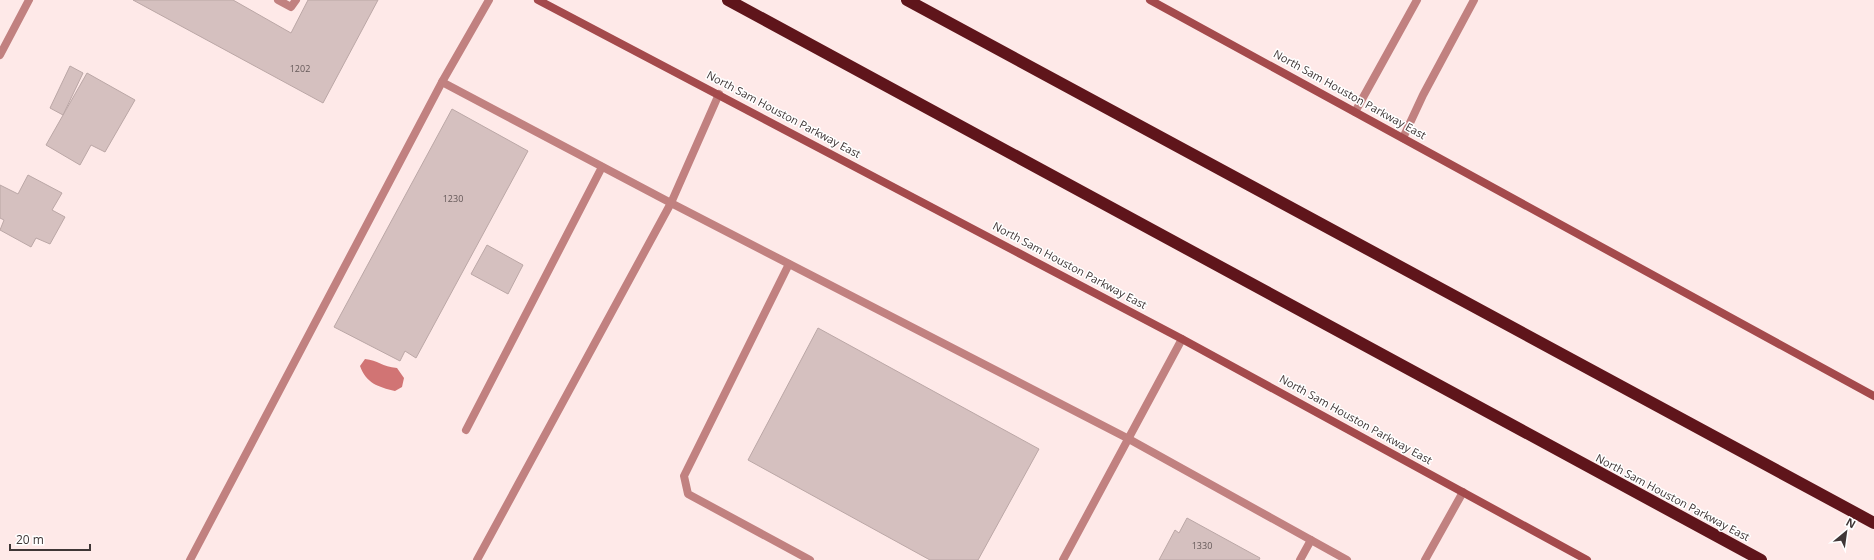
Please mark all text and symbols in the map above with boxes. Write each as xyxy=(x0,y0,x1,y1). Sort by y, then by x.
street label: North Sam Houston Parkway East xyxy=(1271,46,1429,142)
house number: 1202 xyxy=(290,62,310,75)
street label: North Sam Houston Parkway East xyxy=(704,67,864,161)
house number: 1230 xyxy=(443,192,463,205)
street label: North Sam Houston Parkway East xyxy=(990,218,1150,312)
street label: North Sam Houston Parkway East xyxy=(1277,371,1435,467)
street label: North Sam Houston Parkway East xyxy=(1593,450,1753,544)
north arrow xyxy=(1826,512,1866,552)
text: N xyxy=(1844,514,1859,532)
scale bar xyxy=(10,526,90,552)
text: 20 m xyxy=(16,531,44,548)
house number: 1330 xyxy=(1192,539,1212,552)

